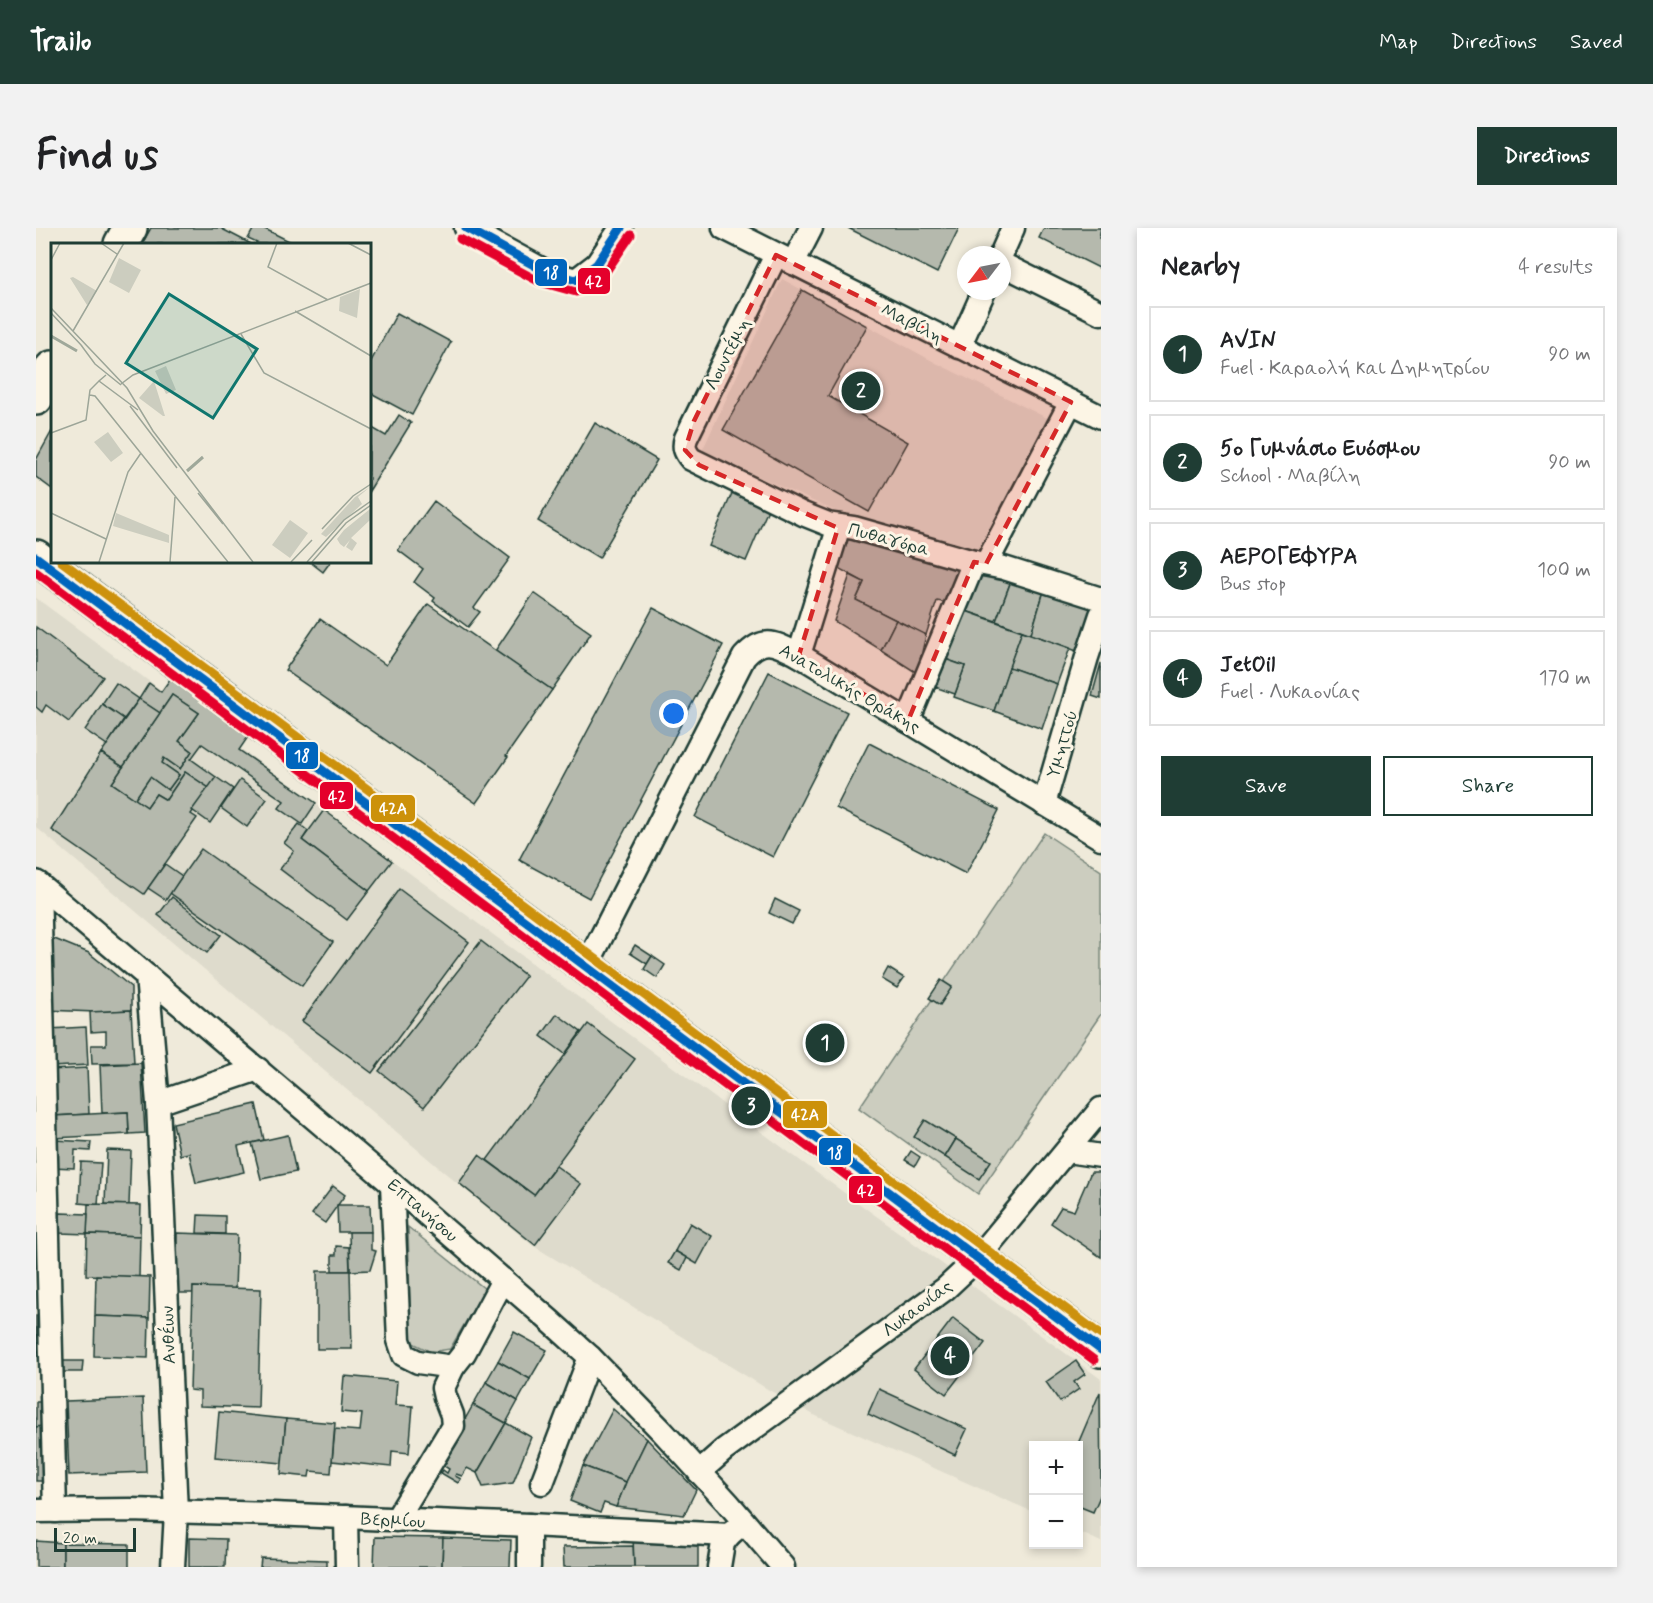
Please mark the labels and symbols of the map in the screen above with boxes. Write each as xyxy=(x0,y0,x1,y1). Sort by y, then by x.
inset map xyxy=(51,243,370,562)
north arrow xyxy=(957,246,1011,300)
line badge: 18 xyxy=(534,258,568,287)
text: 18 xyxy=(543,263,559,284)
line badge: 42 xyxy=(577,267,611,295)
text: 42 xyxy=(585,272,603,293)
street label: Μαβίλη xyxy=(877,298,947,350)
street label: Λουντέμη xyxy=(699,314,756,394)
pin: 2 xyxy=(842,368,880,414)
street label: Πυθαγόρα xyxy=(846,518,932,562)
street label: Ανατολικής Θράκης xyxy=(774,639,925,739)
your location xyxy=(659,699,688,728)
street label: Υμηττού xyxy=(1042,708,1084,781)
line badge: 18 xyxy=(285,741,319,770)
text: 18 xyxy=(294,746,310,767)
line badge: 42 xyxy=(319,781,354,810)
text: 42 xyxy=(328,787,346,808)
line badge: 42Α xyxy=(370,794,416,823)
text: 42Α xyxy=(379,799,407,820)
pin: 1 xyxy=(806,1020,844,1066)
pin: 3 xyxy=(732,1084,770,1128)
line badge: 42Α xyxy=(782,1100,828,1129)
text: 42Α xyxy=(791,1105,819,1126)
line badge: 18 xyxy=(818,1137,852,1166)
text: 18 xyxy=(827,1143,843,1164)
street label: Επτανήσου xyxy=(382,1173,463,1248)
line badge: 42 xyxy=(848,1175,883,1204)
text: 42 xyxy=(857,1181,875,1202)
street label: Λυκαονίας xyxy=(878,1274,958,1343)
street label: Ανθέων xyxy=(155,1305,182,1365)
pin: 4 xyxy=(930,1334,970,1378)
street label: Βερμίου xyxy=(360,1507,426,1535)
scale bar xyxy=(54,1525,136,1552)

